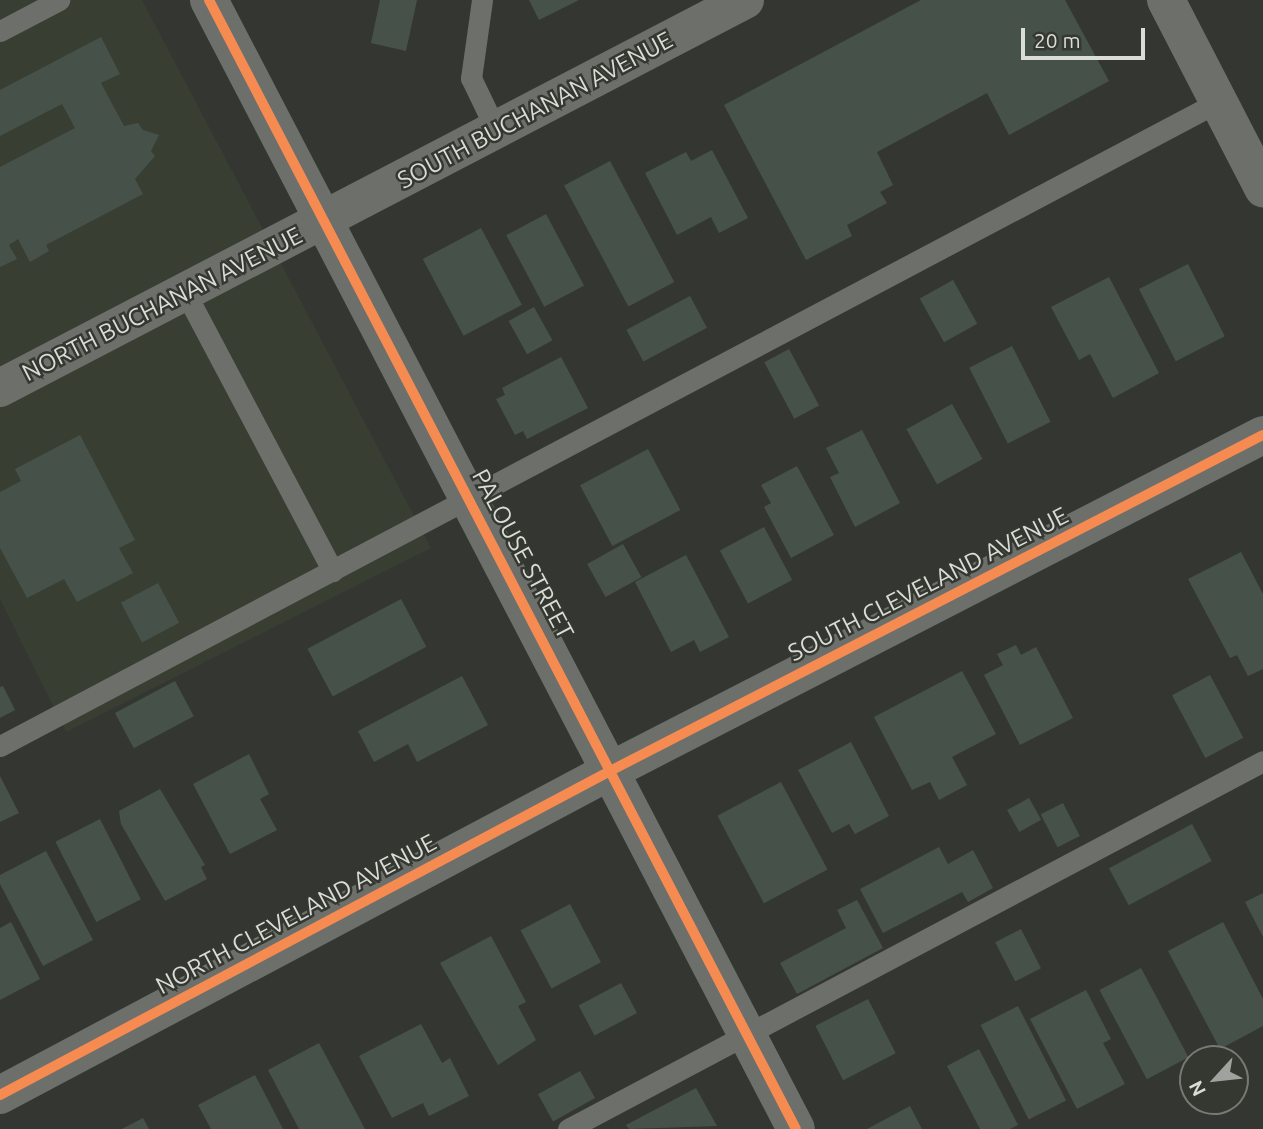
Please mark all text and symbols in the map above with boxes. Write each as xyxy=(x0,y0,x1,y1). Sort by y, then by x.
scale bar xyxy=(1025,14,1149,58)
street label: SOUTH BUCHANAN AVENUE xyxy=(393,25,677,195)
text: 20 m xyxy=(1034,28,1081,52)
street label: NORTH BUCHANAN AVENUE xyxy=(17,221,307,387)
street label: PALOUSE STREET xyxy=(466,464,580,644)
street label: SOUTH CLEVELAND AVENUE xyxy=(783,501,1073,667)
street label: NORTH CLEVELAND AVENUE xyxy=(151,828,441,1000)
north arrow xyxy=(1179,1045,1249,1115)
text: N xyxy=(1184,1077,1210,1100)

